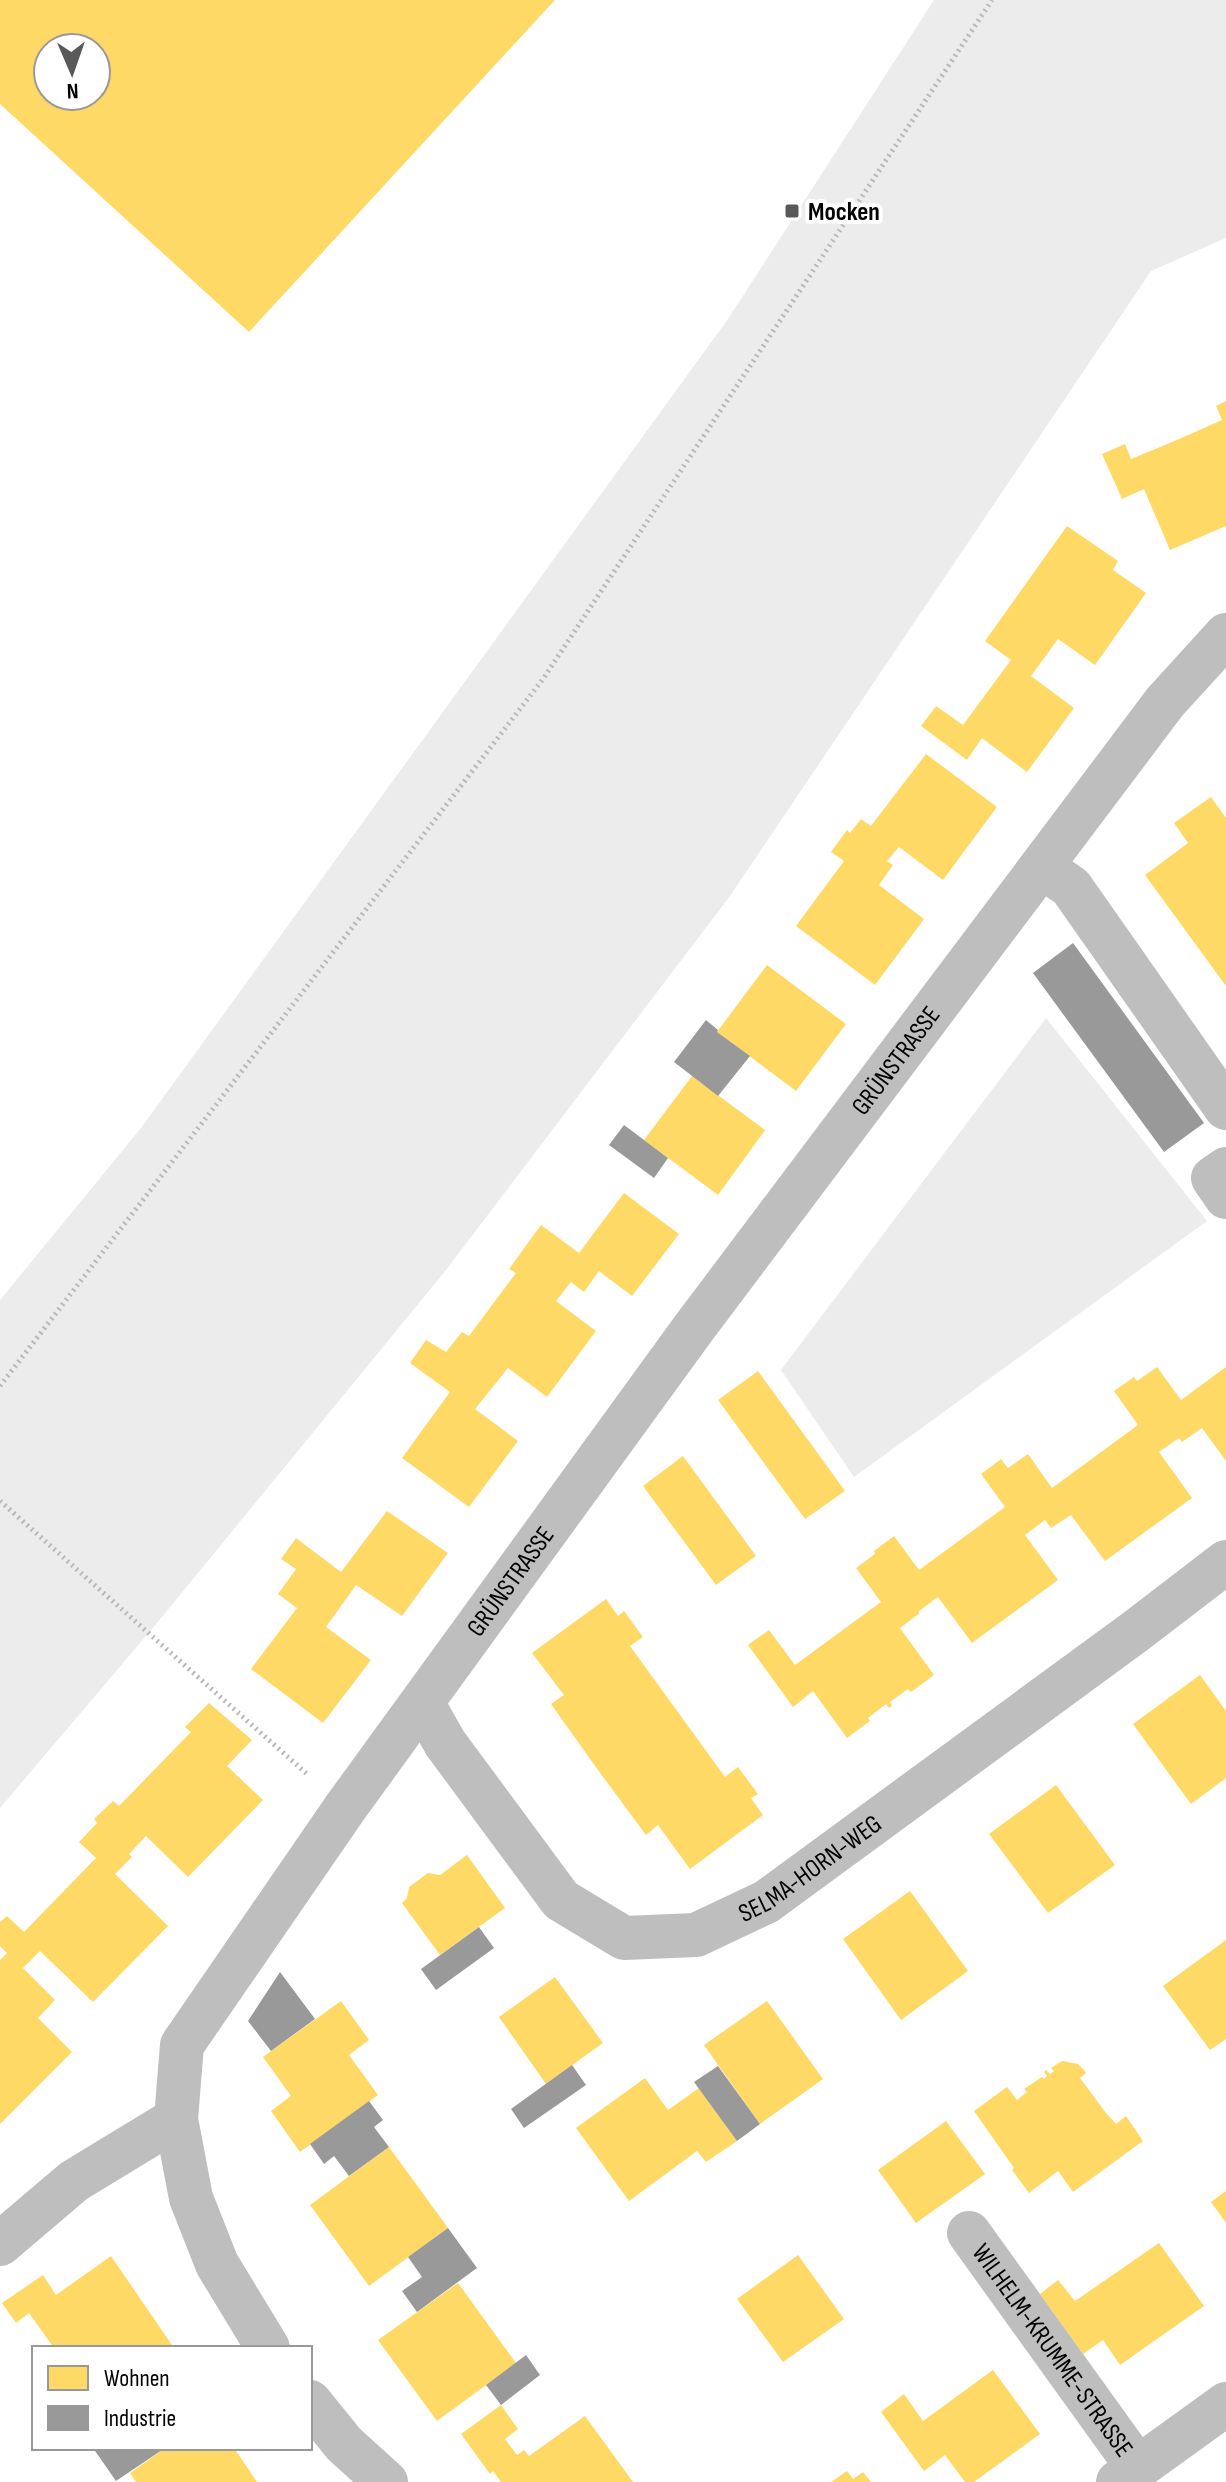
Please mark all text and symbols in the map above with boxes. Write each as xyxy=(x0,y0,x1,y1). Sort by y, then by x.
north arrow xyxy=(32,32,112,112)
text: N xyxy=(66,77,79,104)
place label: Mocken xyxy=(808,197,880,228)
marker: Mocken xyxy=(783,202,801,220)
street label: GRÜNSTRASSE xyxy=(846,1001,947,1122)
street label: GRÜNSTRASSE xyxy=(461,1521,561,1643)
street label: SELMA-HORN-WEG xyxy=(734,1809,888,1930)
street label: WILHELM-KRUMME-STRASSE xyxy=(965,2238,1139,2463)
legend xyxy=(32,2346,312,2450)
text: Wohnen xyxy=(104,2364,170,2393)
text: Industrie xyxy=(104,2404,176,2433)

